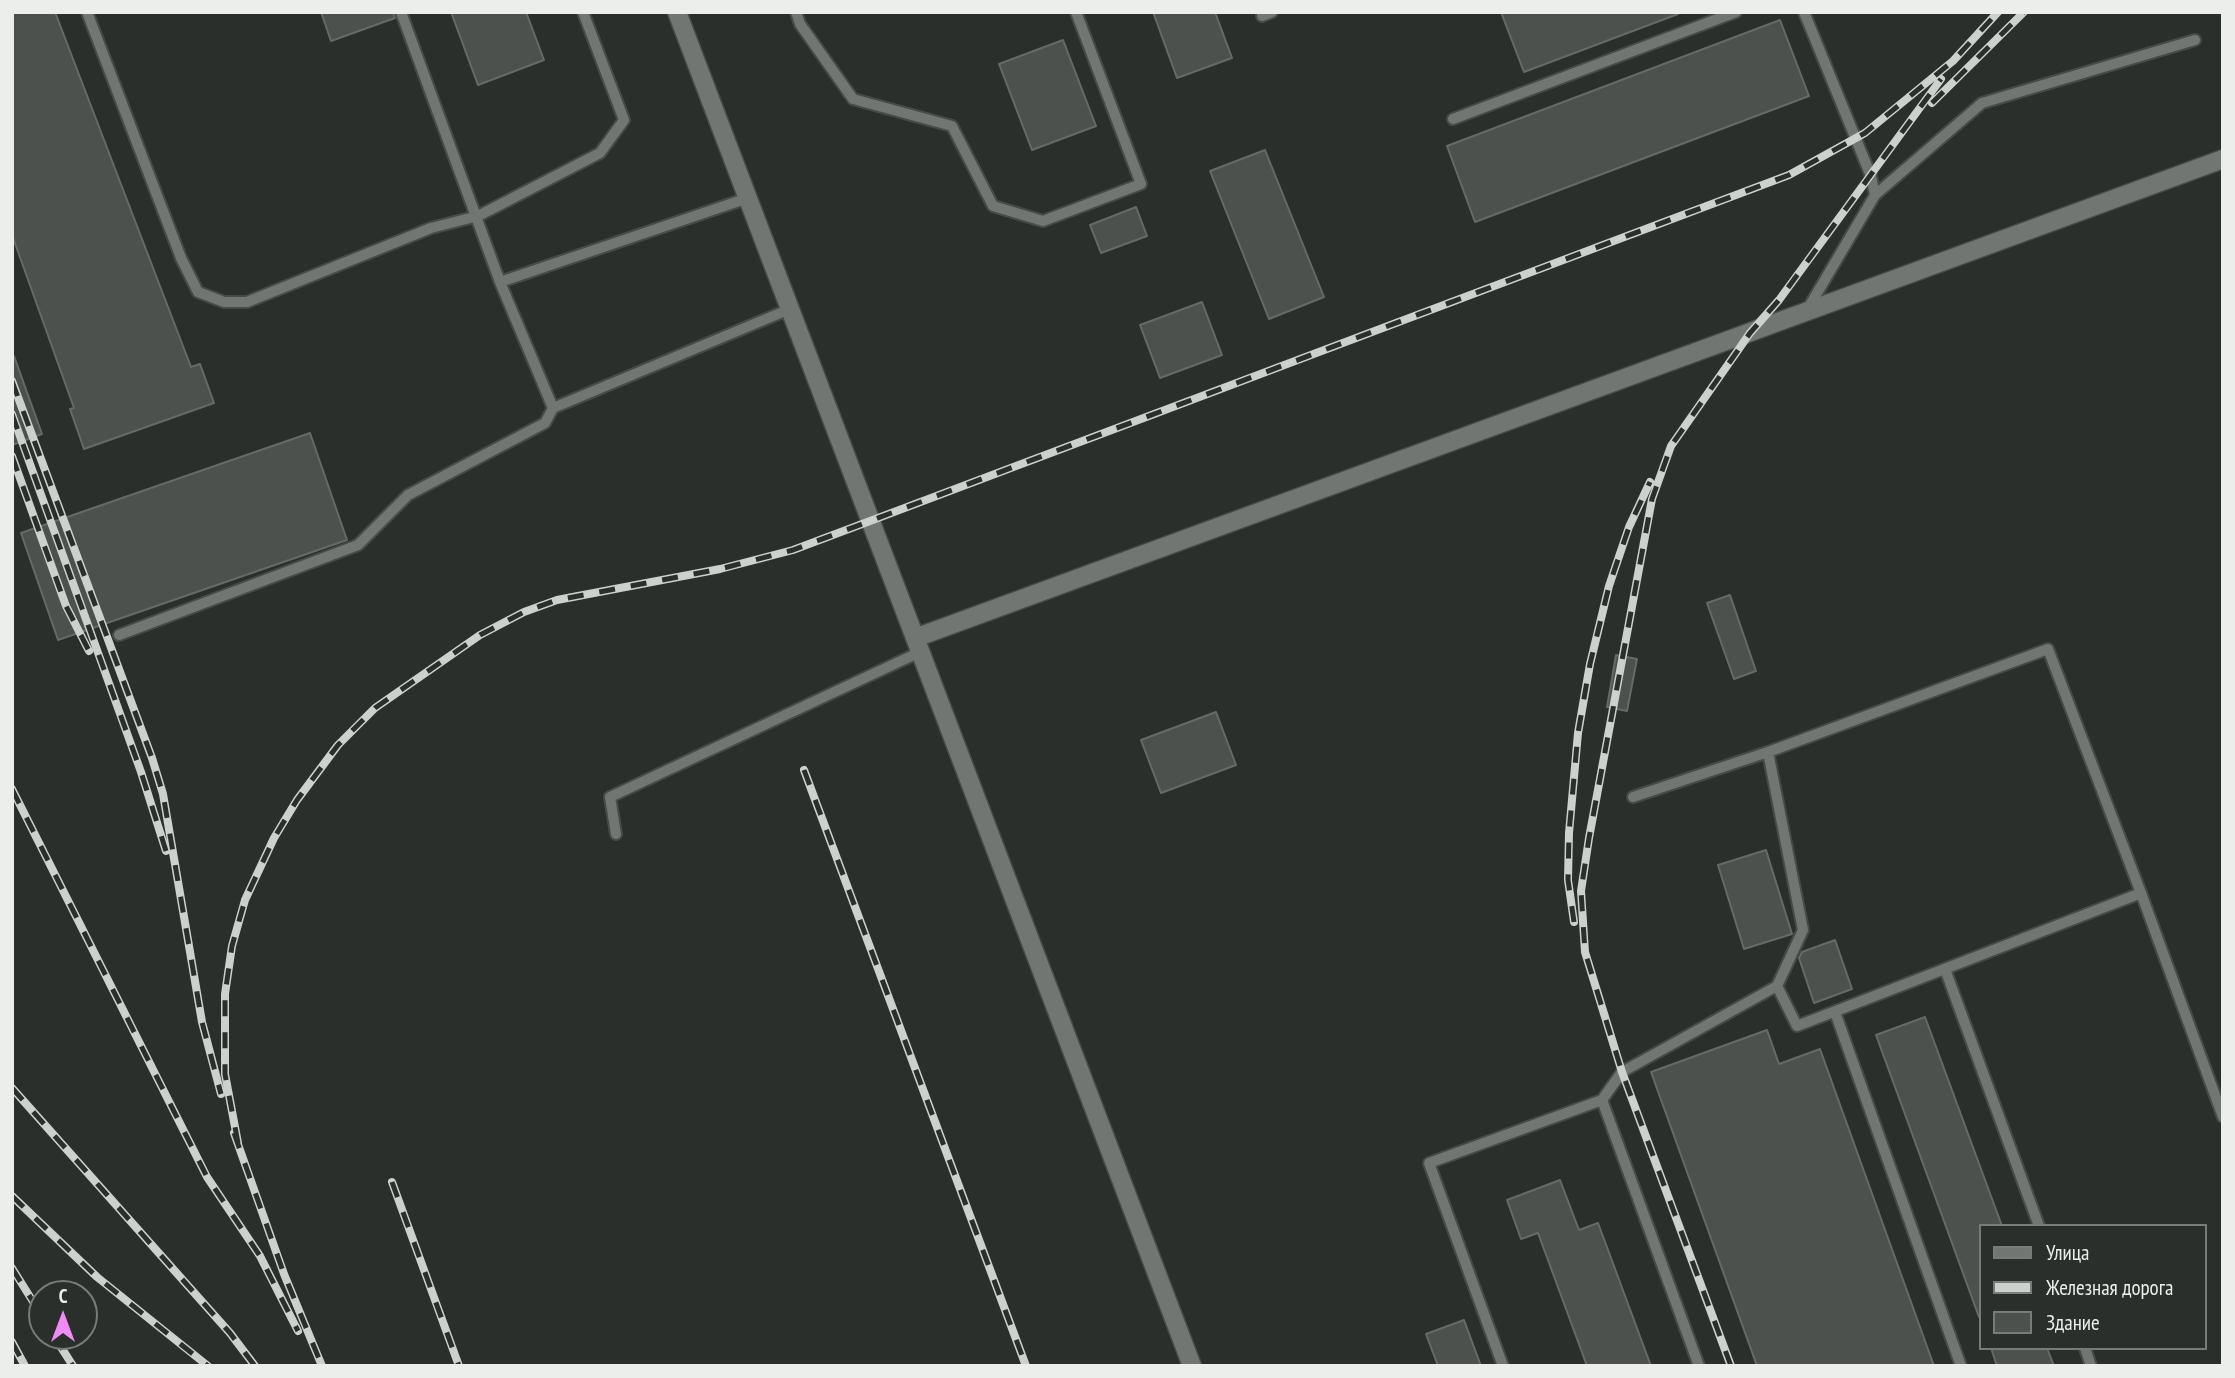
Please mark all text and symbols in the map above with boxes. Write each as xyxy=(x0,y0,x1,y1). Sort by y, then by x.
legend xyxy=(1980,1224,2207,1350)
text: Улица xyxy=(2046,1239,2089,1266)
text: Железная дорога xyxy=(2046,1274,2173,1301)
north arrow xyxy=(28,1280,98,1350)
text: С xyxy=(59,1284,67,1308)
text: Здание xyxy=(2046,1309,2100,1336)

